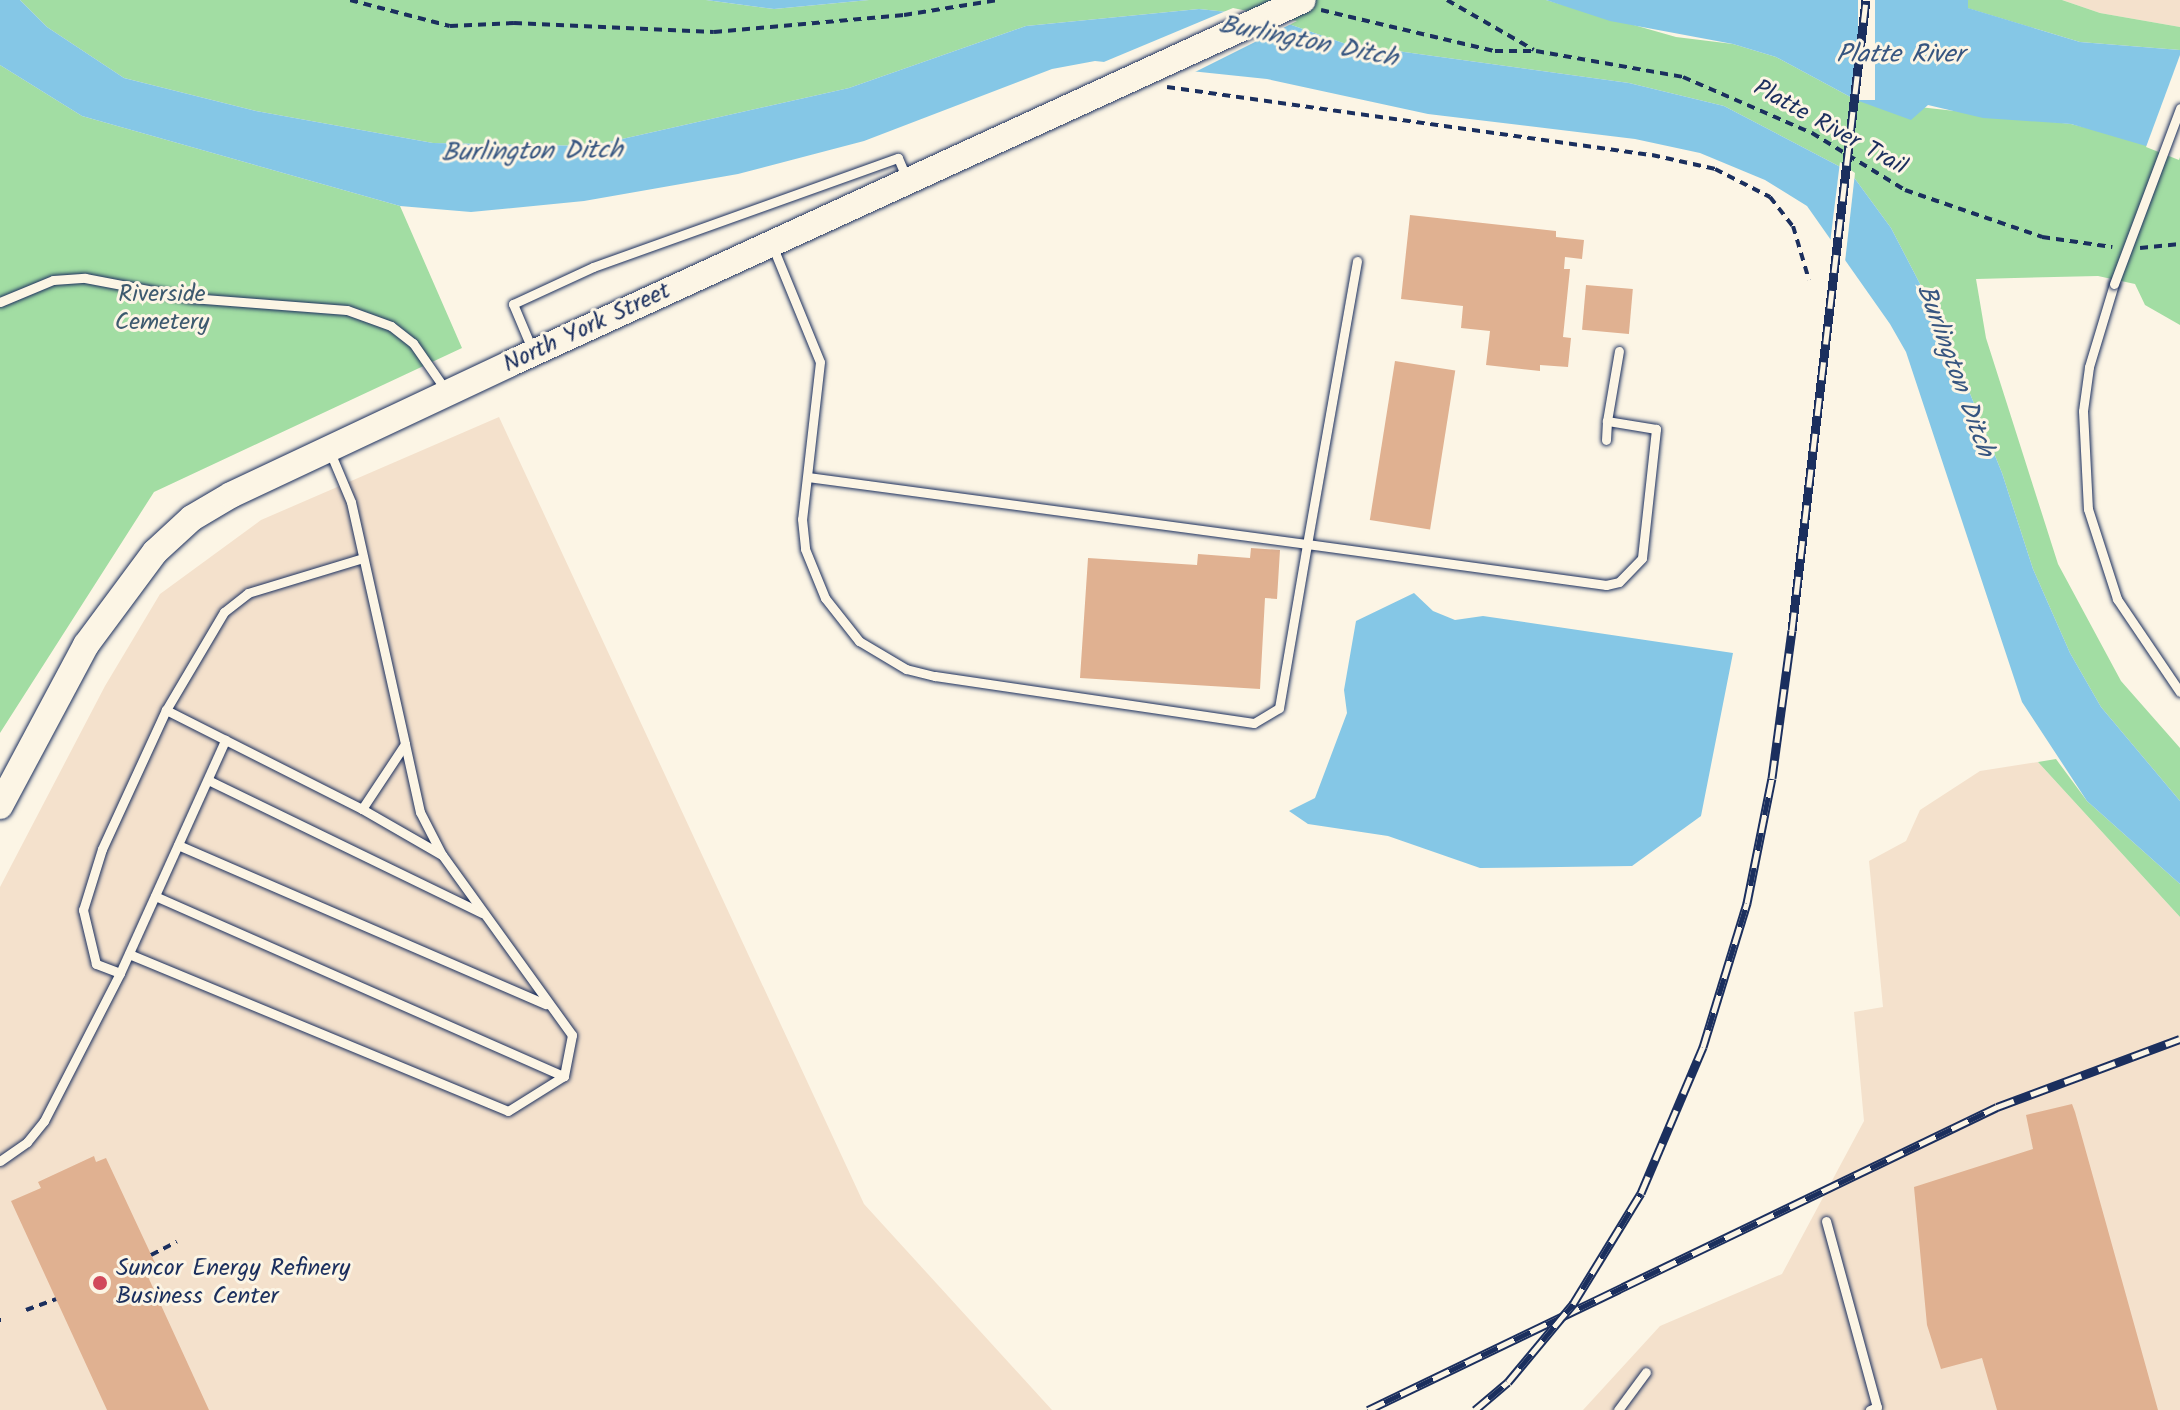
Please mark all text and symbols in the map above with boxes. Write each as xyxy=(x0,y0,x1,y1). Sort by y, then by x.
water label: Burlington Ditch xyxy=(1216,10,1400,76)
water label: Platte River xyxy=(1836,40,1964,72)
street label: Platte River Trail xyxy=(1748,74,1912,182)
water label: Burlington Ditch xyxy=(441,136,623,170)
street label: North York Street xyxy=(499,277,675,379)
park label: Riverside Cemetery xyxy=(115,281,209,337)
water label: Burlington Ditch xyxy=(1908,281,2000,461)
place label: Suncor Energy Refinery Business Center xyxy=(116,1255,350,1311)
marker: Suncor Energy Refinery Business Center xyxy=(91,1274,109,1292)

